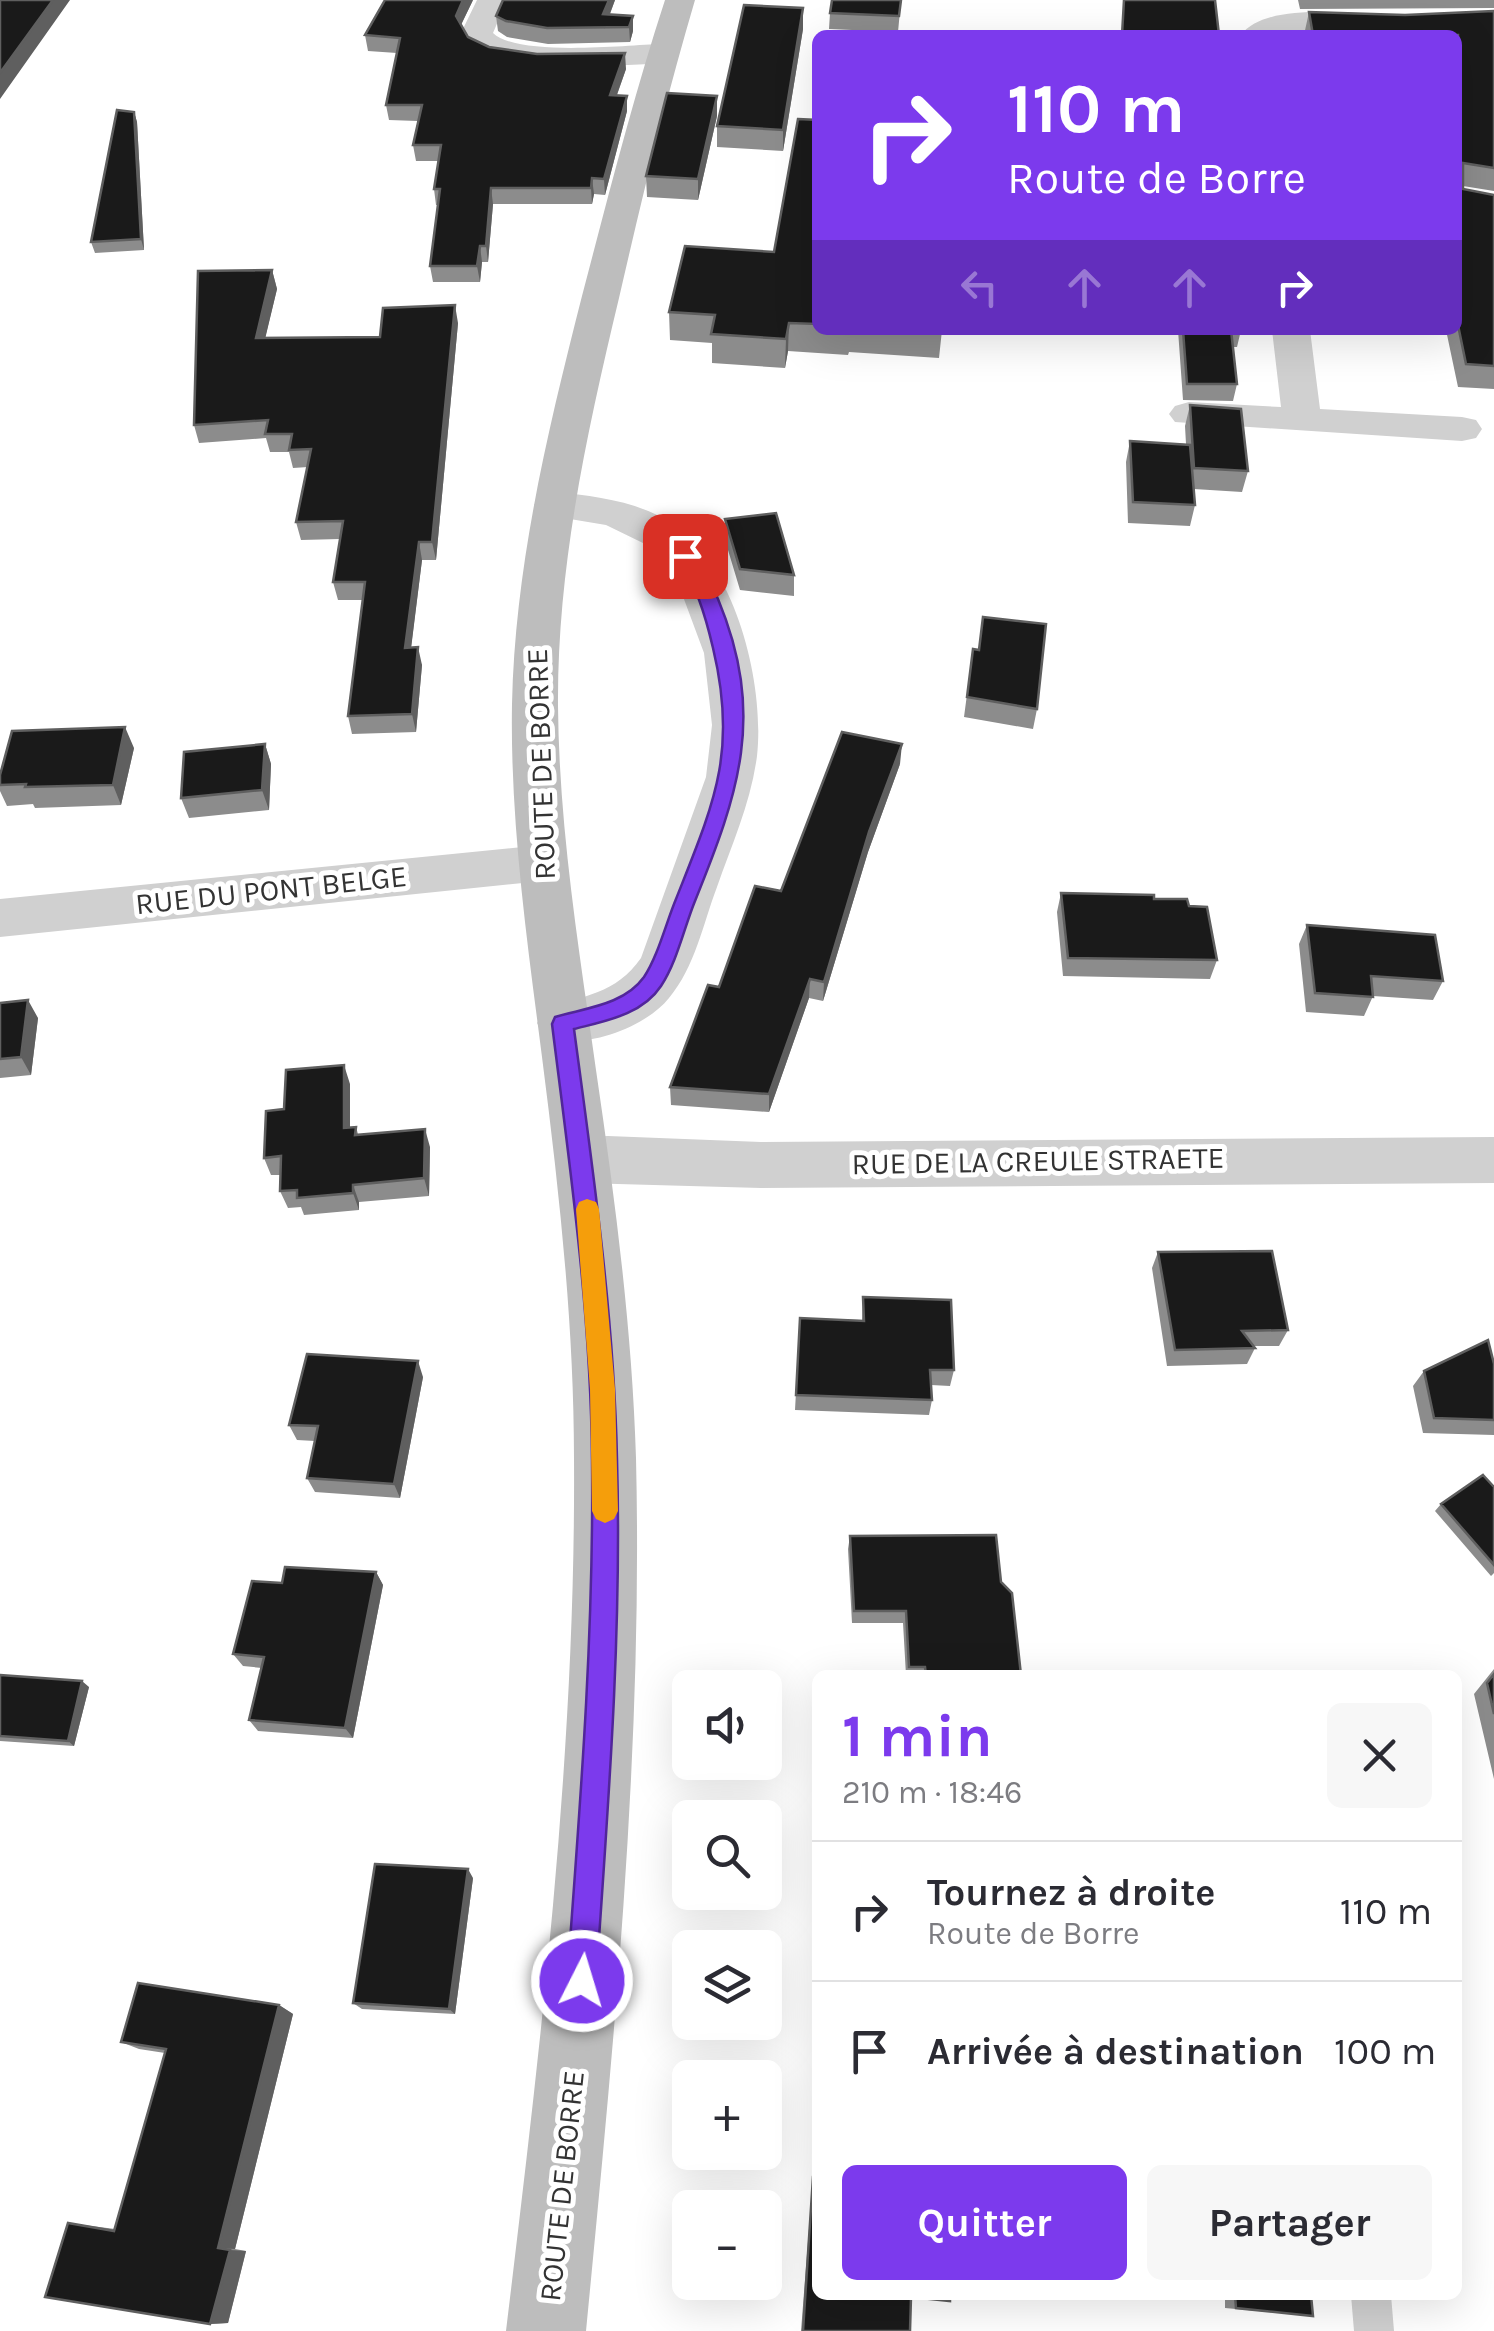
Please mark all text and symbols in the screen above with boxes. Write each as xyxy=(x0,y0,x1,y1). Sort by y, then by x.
text: 110 m xyxy=(1007,68,1185,150)
icon: right xyxy=(842,70,972,200)
text: Route de Borre xyxy=(1007,152,1306,204)
icon: left xyxy=(952,260,1007,315)
icon: ahead xyxy=(1057,260,1112,315)
icon: ahead xyxy=(1162,260,1217,315)
icon: right xyxy=(1267,260,1322,315)
pin xyxy=(643,514,728,599)
icon: arrive xyxy=(658,529,713,584)
street label: ROUTE DE BORRE xyxy=(519,648,563,880)
street label: RUE DU PONT BELGE xyxy=(133,858,409,922)
street label: RUE DE LA CREULE STRAETE xyxy=(851,1140,1225,1182)
map controls xyxy=(672,1670,782,2300)
button: sound xyxy=(672,1670,782,1780)
text: 1 min xyxy=(842,1701,993,1771)
button: close xyxy=(1327,1703,1432,1808)
text: 210 m · 18:46 xyxy=(842,1774,1022,1811)
button: search xyxy=(672,1800,782,1910)
text: Tournez à droite xyxy=(927,1870,1215,1915)
icon: right xyxy=(842,1884,897,1939)
text: 110 m xyxy=(1340,1889,1432,1934)
text: Route de Borre xyxy=(927,1915,1139,1952)
position arrow xyxy=(530,1929,634,2033)
button: layers xyxy=(672,1930,782,2040)
icon: arrive xyxy=(842,2024,897,2079)
text: Arrivée à destination xyxy=(927,2029,1304,2074)
text: 100 m xyxy=(1334,2029,1436,2074)
button: + xyxy=(672,2060,782,2170)
street label: ROUTE DE BORRE xyxy=(532,2069,592,2303)
button: Quitter xyxy=(842,2165,1127,2280)
button: Partager xyxy=(1147,2165,1432,2280)
button: − xyxy=(672,2190,782,2300)

